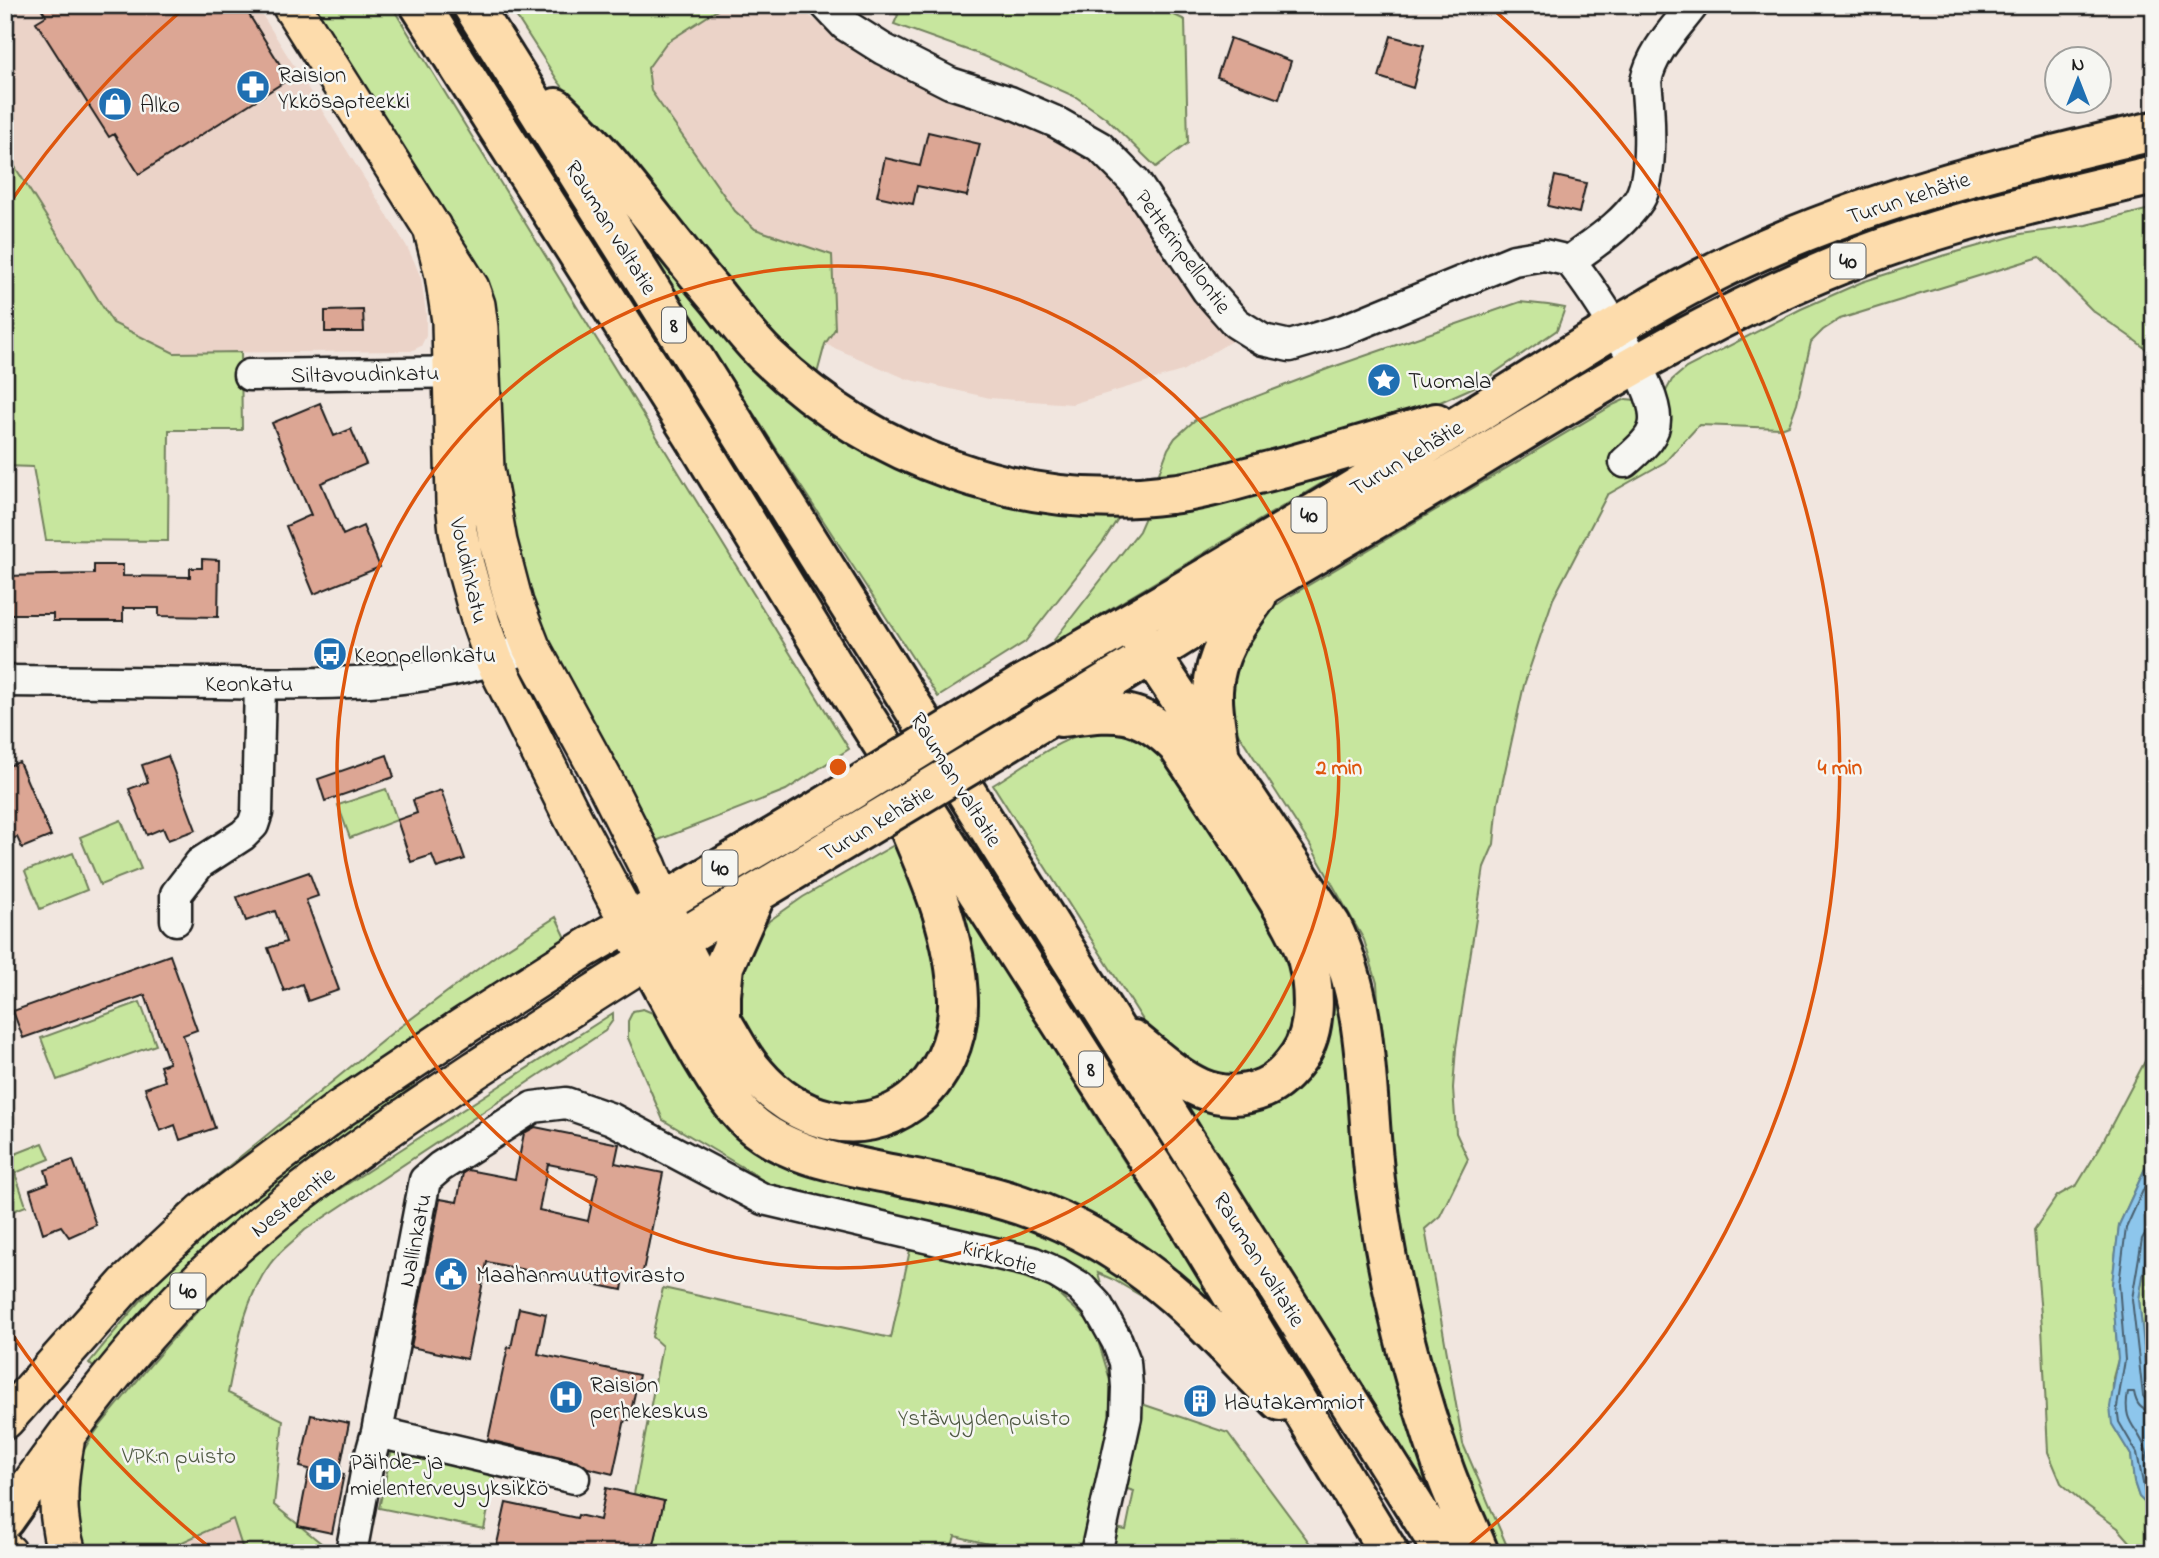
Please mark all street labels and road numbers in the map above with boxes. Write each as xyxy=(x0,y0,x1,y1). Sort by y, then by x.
street label: Rauman valtatie xyxy=(555,155,665,303)
street label: Turun kehätie xyxy=(1843,164,1975,235)
street label: Petterinpellontie xyxy=(1126,183,1239,322)
road number: 40 xyxy=(1830,244,1866,278)
road number: 8 xyxy=(662,308,686,342)
street label: Siltavoudinkatu xyxy=(290,358,440,393)
street label: Turun kehätie xyxy=(1344,412,1471,506)
road number: 40 xyxy=(1292,498,1326,532)
street label: Voudinkatu xyxy=(439,513,496,627)
street label: Keonkatu xyxy=(205,669,293,702)
street label: Rauman valtatie xyxy=(900,707,1010,855)
street label: Turun kehätie xyxy=(814,777,941,871)
road number: 40 xyxy=(702,850,738,886)
road number: 8 xyxy=(1079,1052,1103,1086)
street label: Nesteentie xyxy=(244,1159,343,1247)
street label: Rauman valtatie xyxy=(1203,1187,1313,1335)
street label: Nallinkatu xyxy=(391,1191,442,1290)
street label: Kirkkotie xyxy=(958,1232,1041,1285)
road number: 40 xyxy=(170,1274,206,1308)

